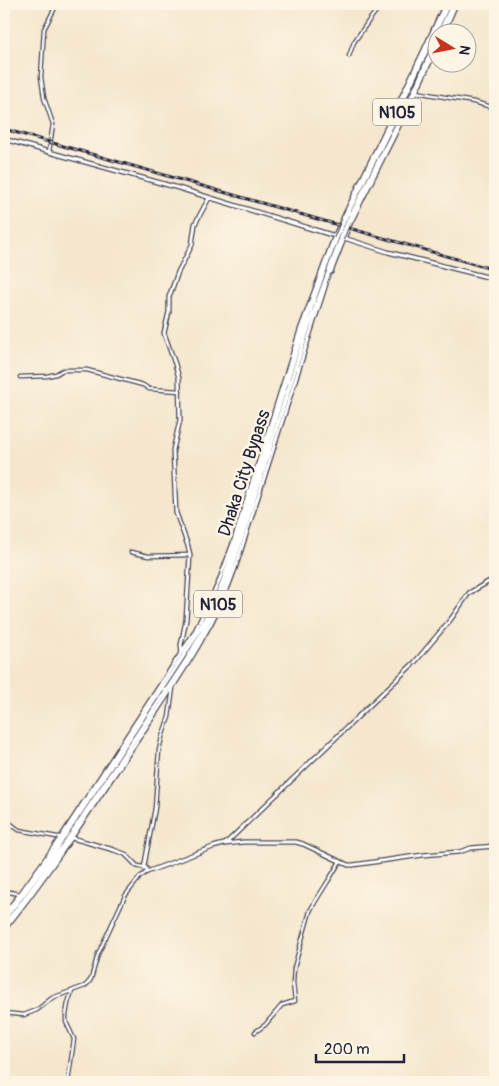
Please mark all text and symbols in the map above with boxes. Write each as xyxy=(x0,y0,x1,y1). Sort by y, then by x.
north arrow xyxy=(426,22,476,72)
text: N xyxy=(455,44,474,56)
road number: N105 xyxy=(373,98,421,125)
street label: Dhaka City Bypass xyxy=(213,407,276,539)
road number: N105 xyxy=(194,590,242,618)
scale bar xyxy=(316,1031,404,1063)
text: 200 m xyxy=(324,1040,369,1059)

